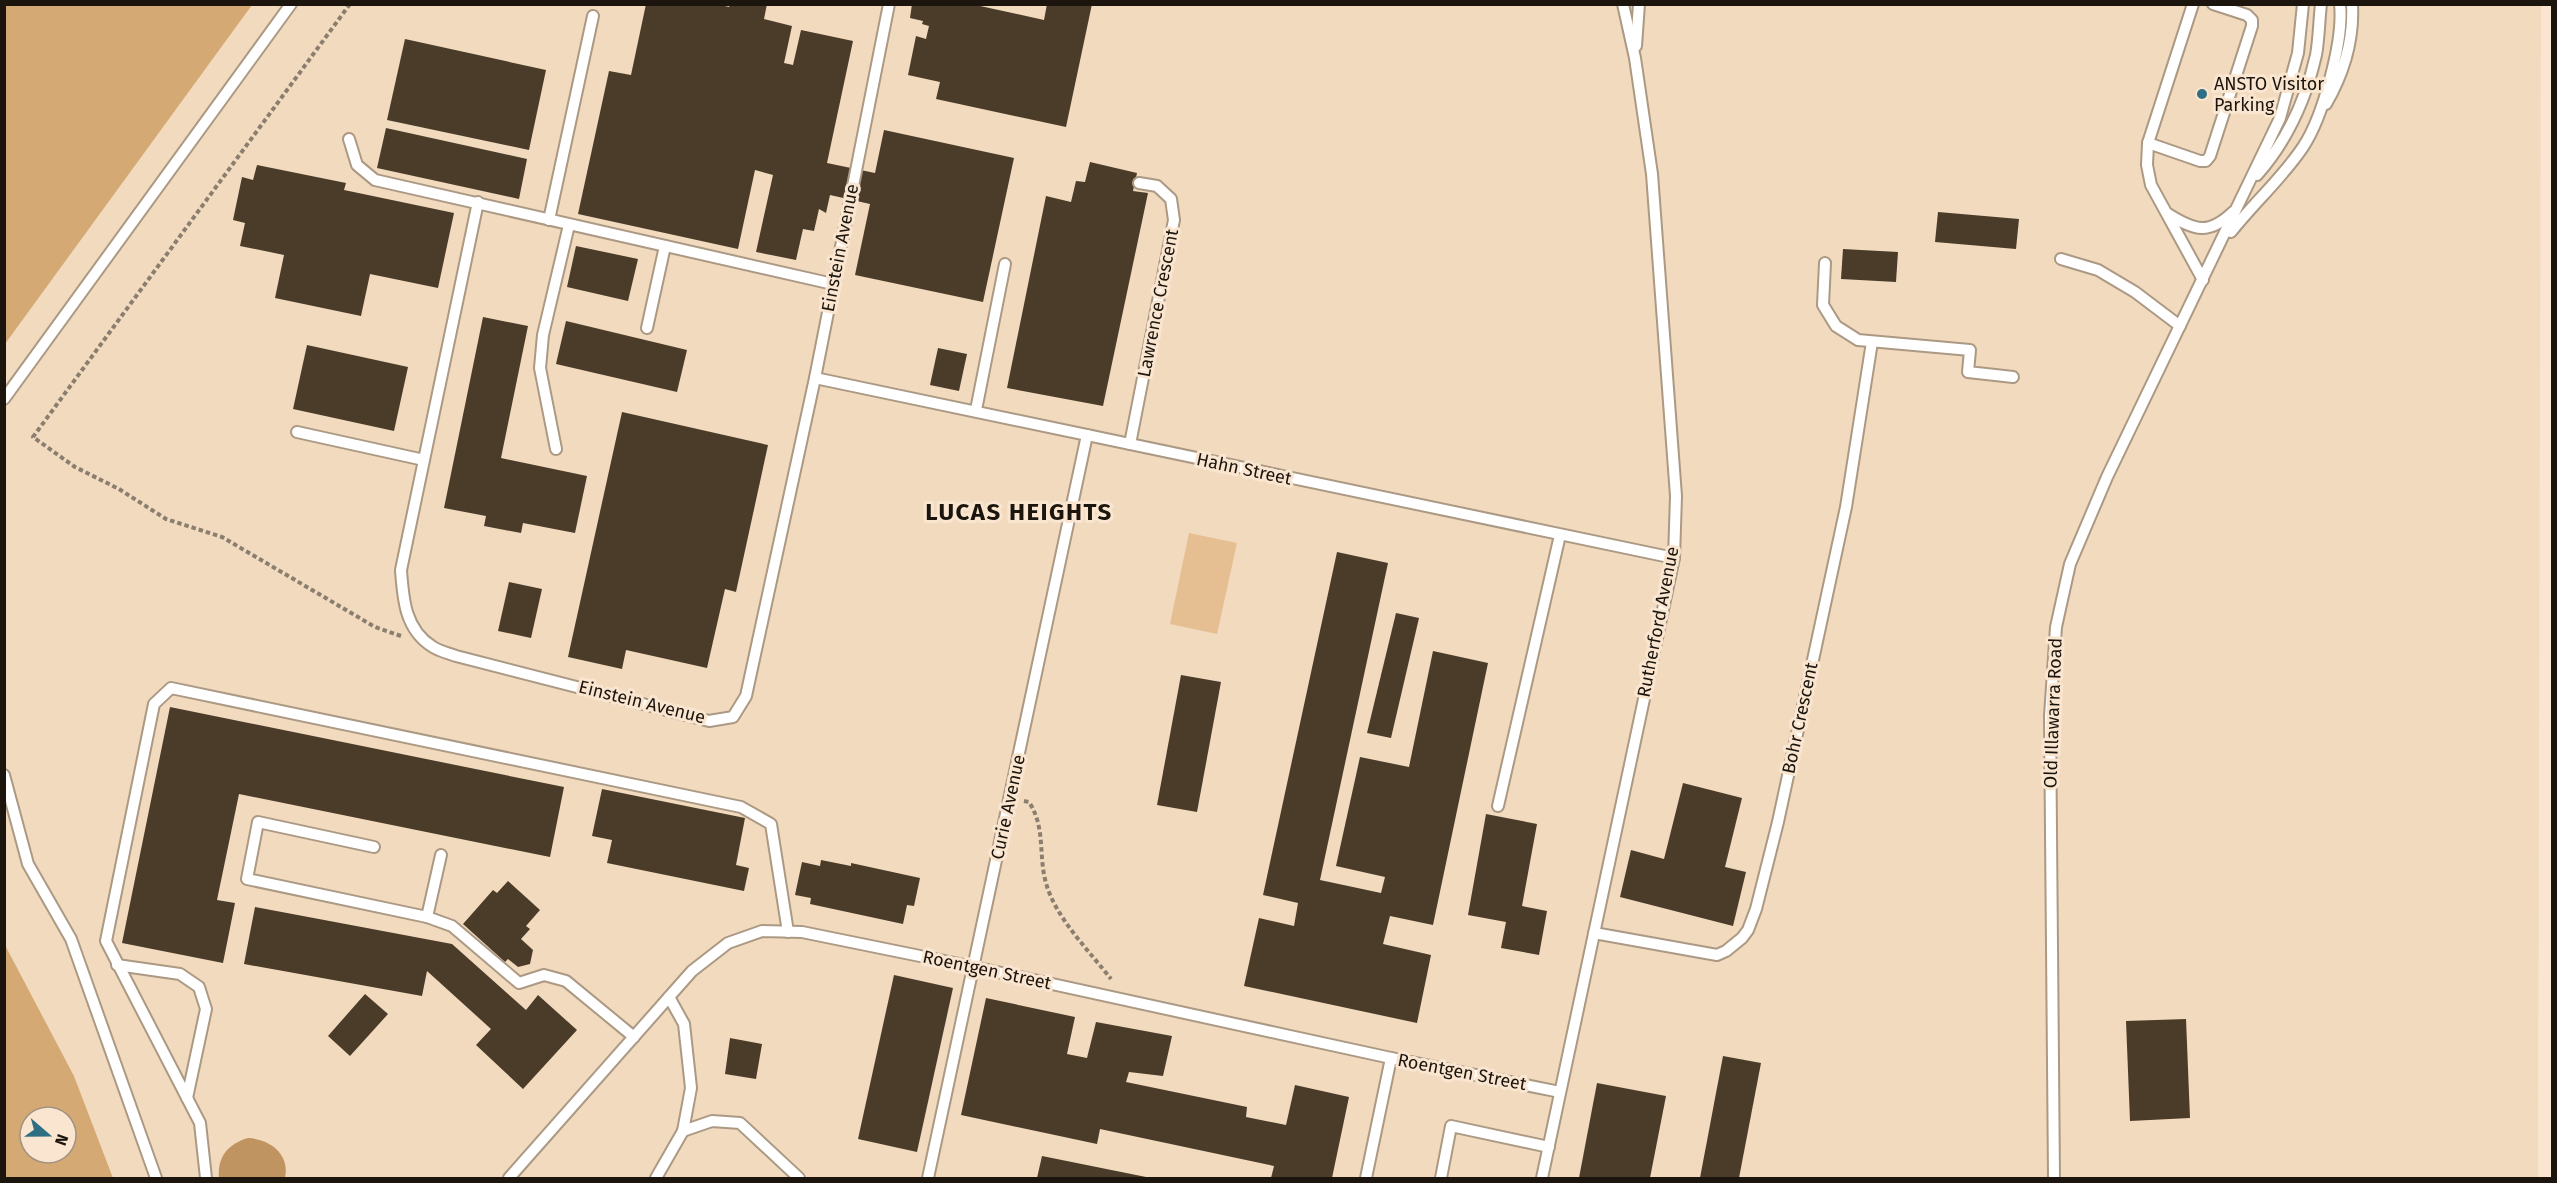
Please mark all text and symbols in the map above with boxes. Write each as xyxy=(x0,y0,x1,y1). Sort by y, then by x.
place label: ANSTO Visitor Parking xyxy=(2214,73,2324,116)
marker: ANSTO Visitor Parking xyxy=(2195,87,2209,101)
street label: Einstein Avenue xyxy=(817,182,863,314)
street label: Lawrence Crescent xyxy=(1133,227,1183,379)
street label: Hahn Street xyxy=(1194,448,1294,490)
district label: LUCAS HEIGHTS xyxy=(925,498,1113,526)
street label: Rutherford Avenue xyxy=(1633,545,1683,699)
street label: Old Illawarra Road xyxy=(2039,637,2067,789)
street label: Bohr Crescent xyxy=(1777,660,1823,776)
street label: Einstein Avenue xyxy=(576,676,708,728)
street label: Curie Avenue xyxy=(986,753,1030,861)
street label: Roentgen Street xyxy=(921,946,1054,994)
street label: Roentgen Street xyxy=(1396,1049,1529,1095)
north arrow xyxy=(18,1105,78,1165)
text: N xyxy=(51,1132,72,1148)

